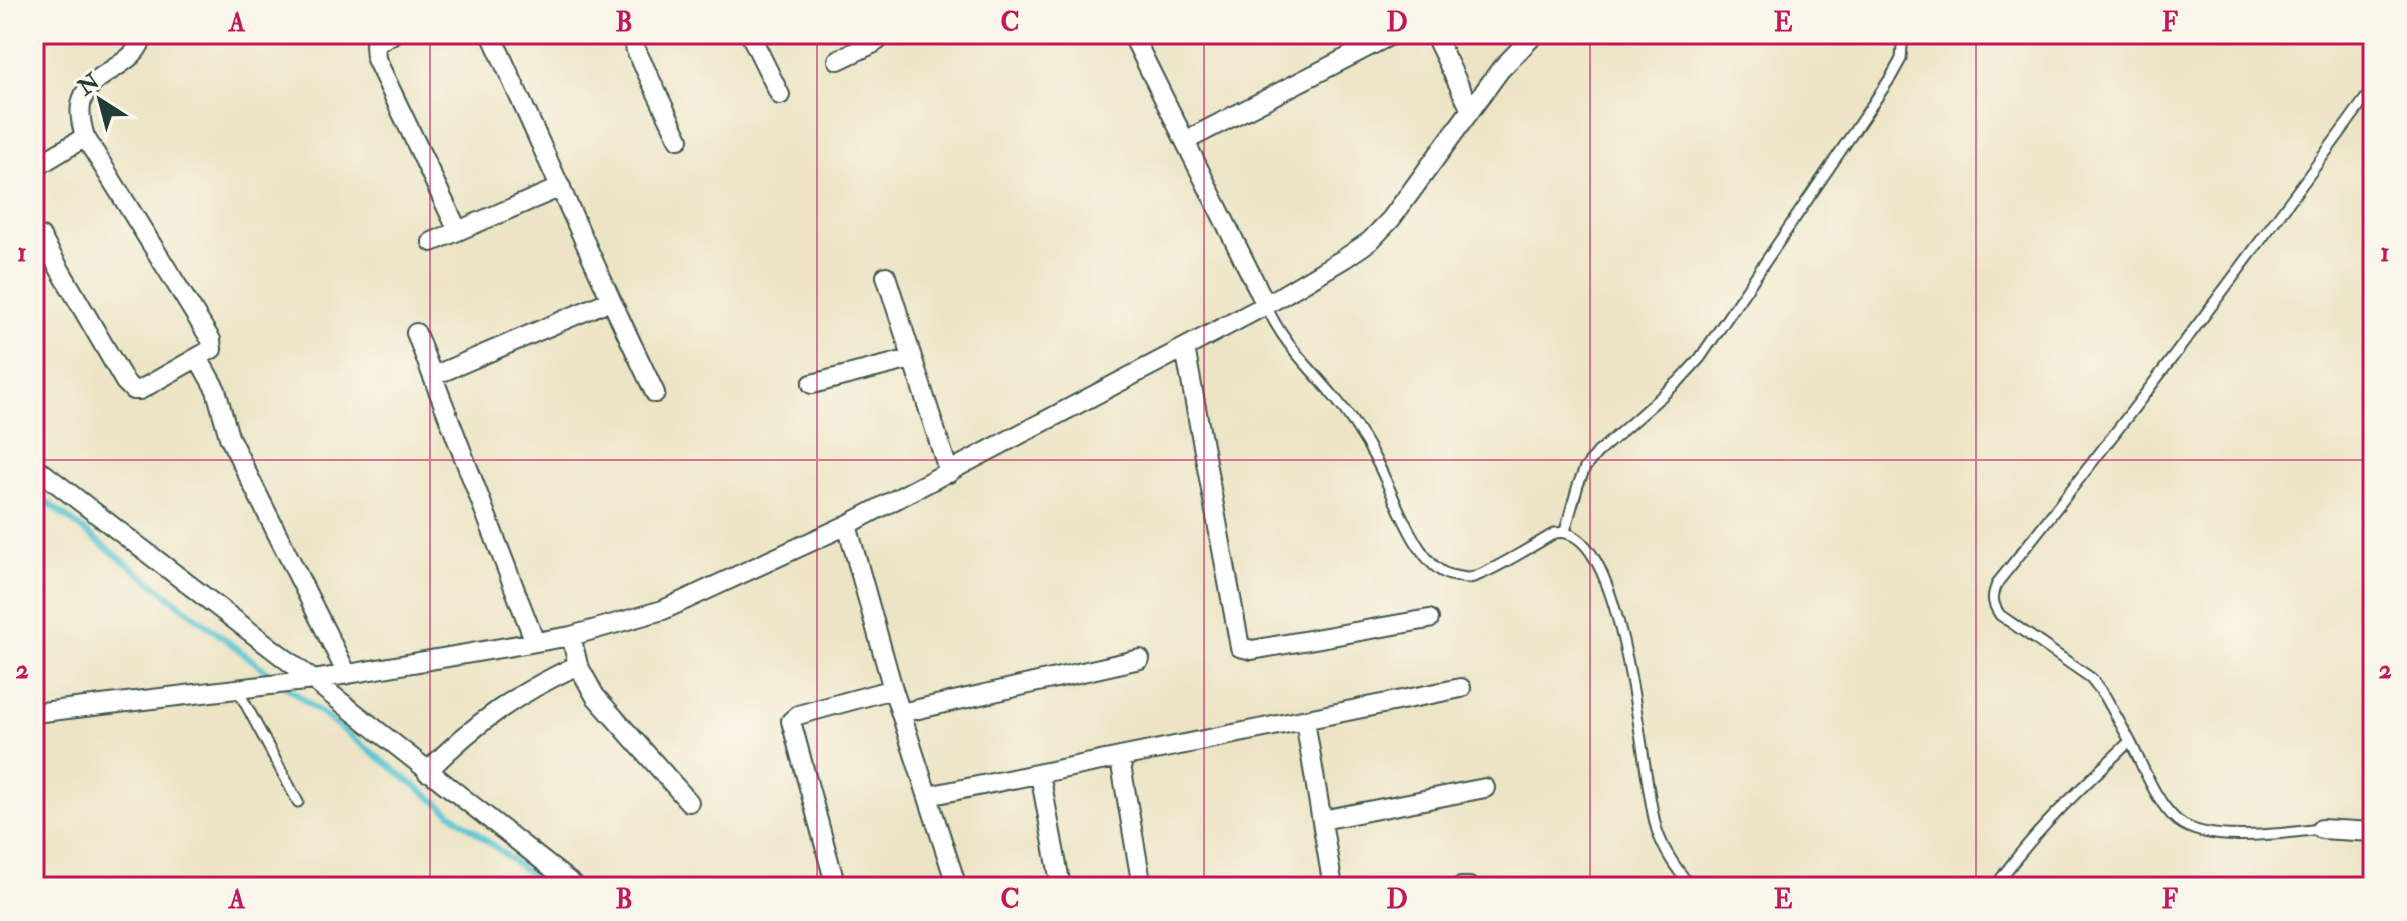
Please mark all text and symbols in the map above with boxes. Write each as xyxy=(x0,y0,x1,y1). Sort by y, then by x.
text: A xyxy=(228,7,246,39)
text: B xyxy=(615,7,633,39)
text: C xyxy=(1000,7,1020,39)
text: D xyxy=(1386,7,1408,39)
text: E xyxy=(1774,7,1793,39)
text: F xyxy=(2162,7,2179,39)
north arrow xyxy=(60,60,140,140)
text: N xyxy=(72,67,105,102)
text: 1 xyxy=(17,237,27,269)
text: 1 xyxy=(2380,237,2390,269)
text: 2 xyxy=(15,654,29,686)
text: 2 xyxy=(2378,654,2392,686)
text: A xyxy=(228,884,246,916)
text: B xyxy=(615,884,633,916)
text: C xyxy=(1000,884,1020,916)
text: D xyxy=(1386,884,1408,916)
text: E xyxy=(1774,884,1793,916)
text: F xyxy=(2162,884,2179,916)

